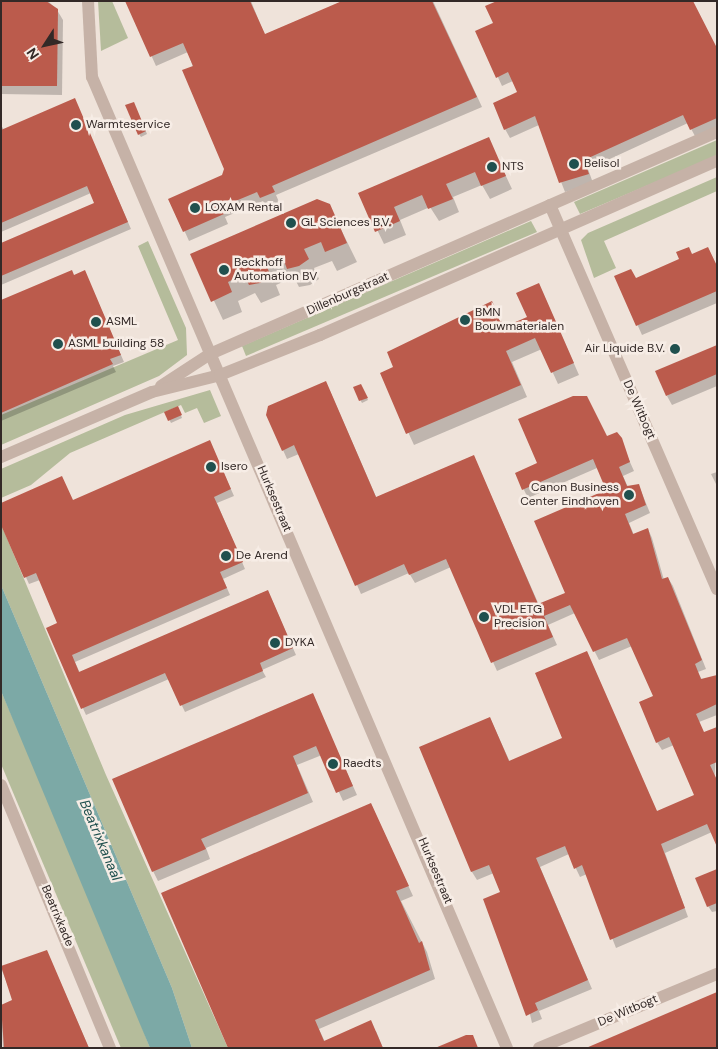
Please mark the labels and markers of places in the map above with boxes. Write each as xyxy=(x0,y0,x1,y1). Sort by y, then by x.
place label: Warmteservice xyxy=(86,118,170,132)
marker: Warmteservice xyxy=(70,119,82,131)
place label: Belisol xyxy=(584,157,619,171)
marker: Belisol xyxy=(568,158,580,170)
place label: NTS xyxy=(502,160,524,174)
marker: NTS xyxy=(486,161,498,173)
place label: LOXAM Rental xyxy=(205,201,282,215)
marker: LOXAM Rental xyxy=(189,202,201,214)
place label: GL Sciences B.V. xyxy=(301,216,391,230)
marker: GL Sciences B.V. xyxy=(285,217,297,229)
place label: Beckhoff Automation BV xyxy=(234,256,317,284)
marker: Beckhoff Automation BV xyxy=(218,264,230,276)
place label: BMN Bouwmaterialen xyxy=(475,306,564,334)
marker: BMN Bouwmaterialen xyxy=(459,314,471,326)
place label: ASML xyxy=(106,315,137,329)
marker: ASML xyxy=(90,316,102,328)
place label: ASML building 58 xyxy=(68,337,164,351)
marker: ASML building 58 xyxy=(52,338,64,350)
place label: Air Liquide B.V. xyxy=(584,342,665,356)
marker: Air Liquide B.V. xyxy=(669,343,681,355)
place label: Isero xyxy=(221,460,248,474)
marker: Isero xyxy=(205,461,217,473)
place label: Canon Business Center Eindhoven xyxy=(520,481,619,509)
marker: Canon Business Center Eindhoven xyxy=(623,489,635,501)
place label: De Arend xyxy=(236,549,288,563)
marker: De Arend xyxy=(220,550,232,562)
place label: VDL ETG Precision xyxy=(494,603,545,631)
marker: VDL ETG Precision xyxy=(478,611,490,623)
place label: DYKA xyxy=(285,636,315,650)
marker: DYKA xyxy=(269,637,281,649)
place label: Raedts xyxy=(343,757,382,771)
marker: Raedts xyxy=(327,758,339,770)

